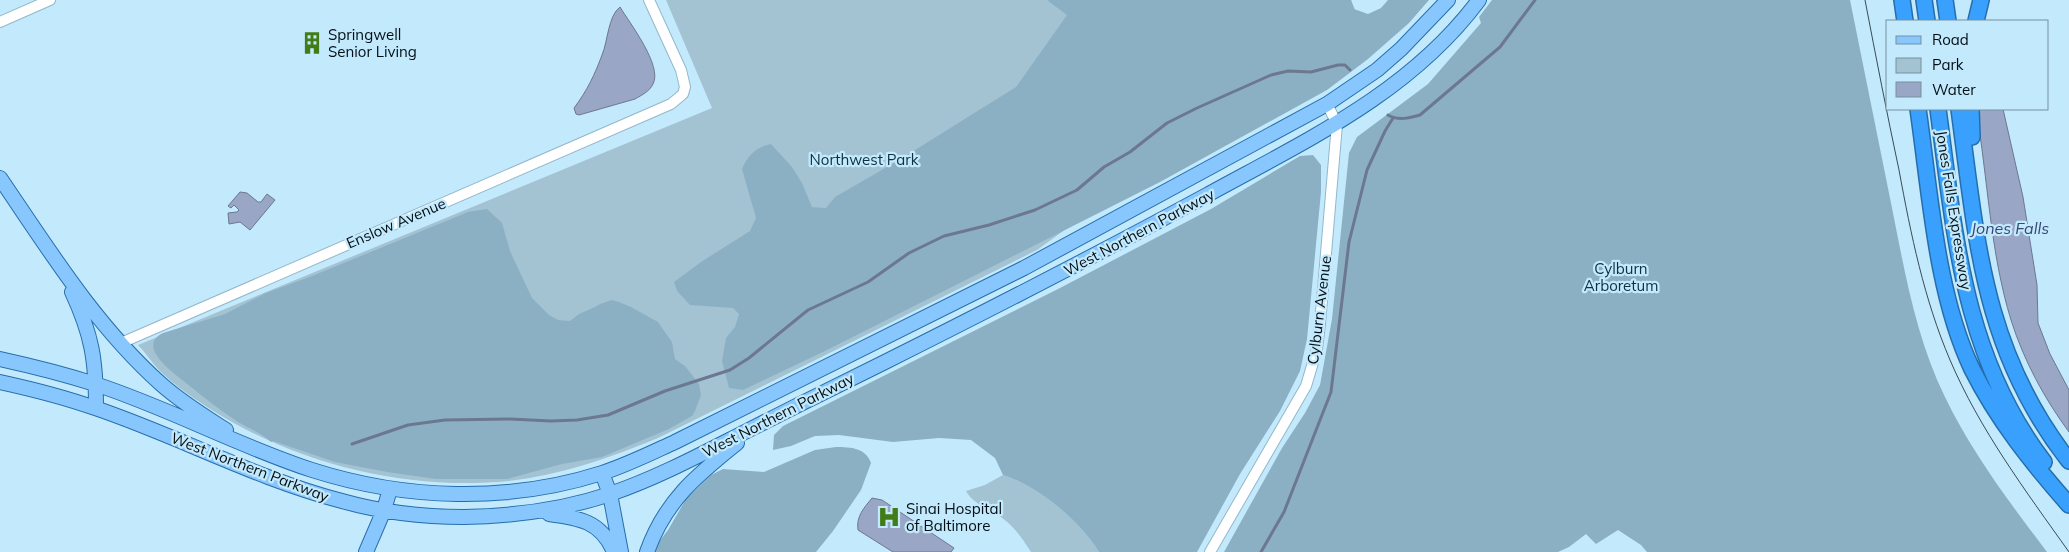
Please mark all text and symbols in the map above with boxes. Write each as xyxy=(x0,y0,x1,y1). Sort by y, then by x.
legend xyxy=(1886,20,2049,110)
place label: Springwell Senior Living xyxy=(328,25,417,61)
building icon: Springwell Senior Living xyxy=(299,30,325,56)
text: Road xyxy=(1932,30,1969,49)
text: Park xyxy=(1932,55,1964,74)
text: Water xyxy=(1932,80,1976,99)
street label: Jones Falls Expressway xyxy=(1932,129,1976,291)
park label: Northwest Park xyxy=(810,150,919,169)
street label: West Northern Parkway xyxy=(1061,184,1217,280)
street label: Enslow Avenue xyxy=(343,193,449,253)
water label: Jones Falls xyxy=(1969,218,2049,238)
street label: Cylburn Avenue xyxy=(1303,254,1335,366)
park label: Cylburn Arboretum xyxy=(1584,259,1658,295)
street label: West Northern Parkway xyxy=(699,368,857,462)
street label: West Northern Parkway xyxy=(168,428,332,506)
place label: Sinai Hospital of Baltimore xyxy=(906,499,1002,535)
hospital icon: Sinai Hospital of Baltimore xyxy=(876,504,902,530)

